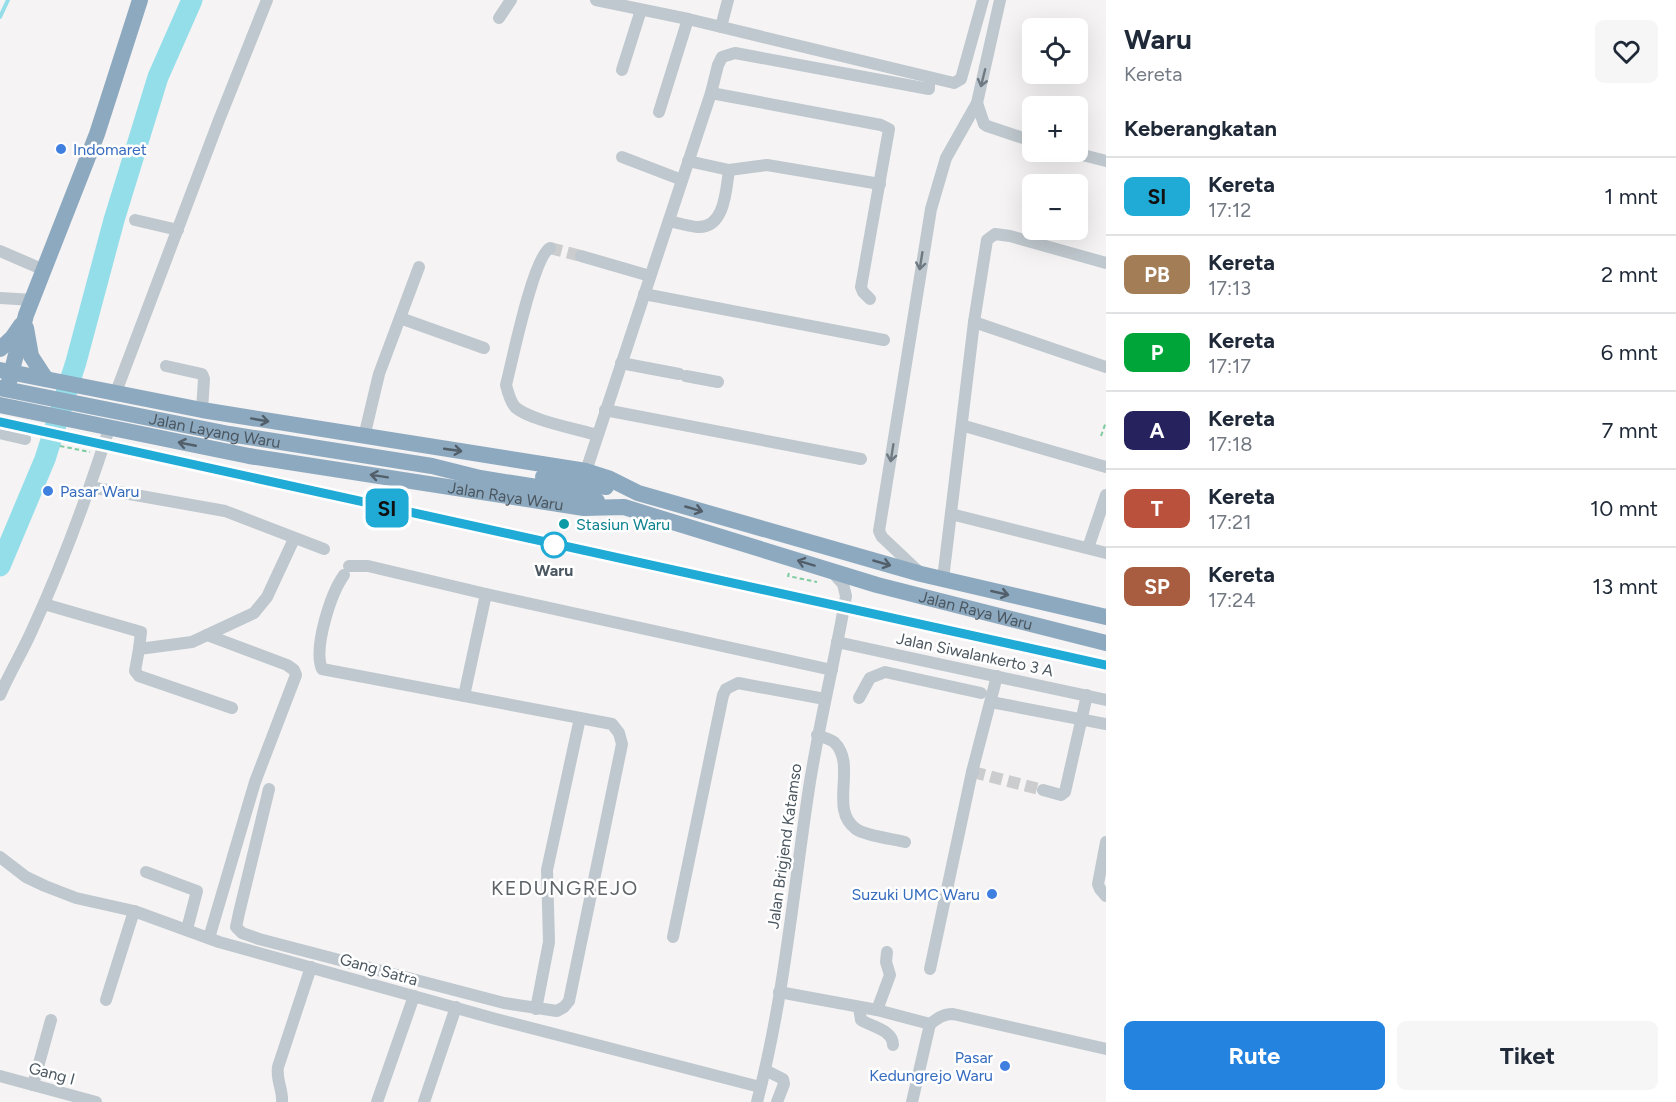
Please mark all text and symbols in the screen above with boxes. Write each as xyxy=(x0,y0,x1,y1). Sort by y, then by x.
map controls xyxy=(1022,18,1088,240)
button: locate xyxy=(1022,18,1088,84)
button: heart xyxy=(1595,20,1658,83)
text: Waru xyxy=(1124,22,1192,56)
text: Kereta xyxy=(1124,62,1182,86)
one-way arrow xyxy=(976,68,988,87)
button: + xyxy=(1022,96,1088,162)
text: Keberangkatan xyxy=(1124,115,1277,142)
place label: Indomaret xyxy=(73,140,147,159)
marker: Indomaret xyxy=(54,142,68,156)
text: Kereta xyxy=(1208,171,1275,198)
button: − xyxy=(1022,174,1088,240)
text: 1 mnt xyxy=(1604,183,1658,210)
text: SI xyxy=(1148,184,1166,209)
text: 17:12 xyxy=(1208,198,1252,222)
text: Kereta xyxy=(1208,249,1275,276)
one-way arrow xyxy=(916,250,927,270)
text: 2 mnt xyxy=(1601,261,1658,288)
text: PB xyxy=(1144,262,1170,287)
text: 17:13 xyxy=(1208,276,1251,300)
text: Kereta xyxy=(1208,327,1275,354)
text: 6 mnt xyxy=(1601,339,1658,366)
text: P xyxy=(1151,340,1163,365)
text: 17:17 xyxy=(1208,354,1251,378)
text: Kereta xyxy=(1208,405,1275,432)
street label: Jalan Layang Waru xyxy=(147,409,282,452)
one-way arrow xyxy=(250,414,269,425)
text: 7 mnt xyxy=(1601,417,1658,444)
text: A xyxy=(1150,418,1165,443)
text: 17:18 xyxy=(1208,432,1253,456)
one-way arrow xyxy=(178,438,197,449)
one-way arrow xyxy=(886,443,897,463)
one-way arrow xyxy=(442,445,462,456)
one-way arrow xyxy=(370,471,390,482)
street label: Jalan Raya Waru xyxy=(447,478,565,515)
place label: Pasar Waru xyxy=(60,482,139,501)
text: Kereta xyxy=(1208,483,1275,510)
marker: Pasar Waru xyxy=(41,484,55,498)
line badge: SI xyxy=(360,488,414,528)
text: 10 mnt xyxy=(1590,495,1658,522)
text: SI xyxy=(378,496,396,521)
text: T xyxy=(1151,496,1163,521)
one-way arrow xyxy=(684,504,703,515)
text: 17:21 xyxy=(1208,510,1252,534)
place label: Stasiun Waru xyxy=(576,515,670,534)
marker: Stasiun Waru xyxy=(557,517,571,531)
marker: Waru xyxy=(541,532,567,558)
one-way arrow xyxy=(797,557,816,568)
one-way arrow xyxy=(872,558,891,569)
place label: Waru xyxy=(535,561,573,580)
text: Kereta xyxy=(1208,561,1275,588)
text: 13 mnt xyxy=(1592,573,1658,600)
text: SP xyxy=(1144,574,1170,599)
street label: Jalan Raya Waru xyxy=(917,587,1035,634)
one-way arrow xyxy=(990,587,1009,599)
text: 17:24 xyxy=(1208,588,1256,612)
street label: Jalan Siwalankerto 3 A xyxy=(895,629,1055,680)
street label: Jalan Brigjend Katamso xyxy=(763,762,806,930)
district label: KEDUNGREJO xyxy=(491,876,639,900)
place label: Suzuki UMC Waru xyxy=(851,885,980,904)
marker: Suzuki UMC Waru xyxy=(985,887,999,901)
street label: Gang Satra xyxy=(338,949,420,990)
button: Rute xyxy=(1124,1021,1385,1090)
button: Tiket xyxy=(1397,1021,1658,1090)
place label: Pasar Kedungrejo Waru xyxy=(869,1048,994,1085)
street label: Gang I xyxy=(27,1058,77,1089)
marker: Pasar Kedungrejo Waru xyxy=(998,1059,1012,1073)

